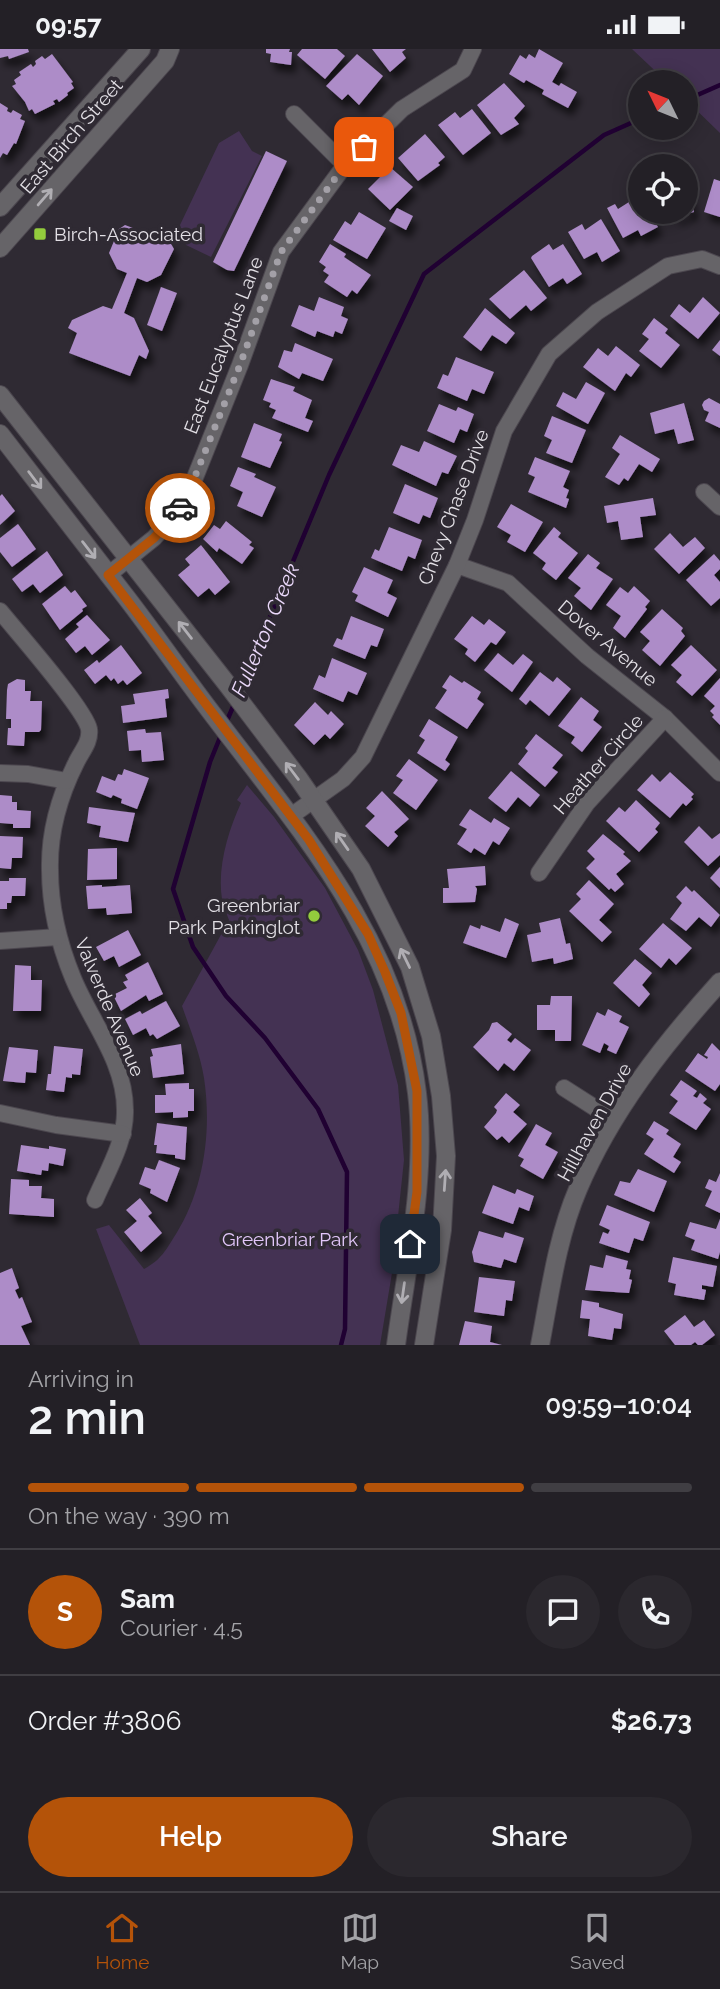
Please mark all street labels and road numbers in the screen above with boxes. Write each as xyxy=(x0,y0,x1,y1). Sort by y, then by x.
street label: East Birch Street xyxy=(15,74,127,198)
street label: East Eucalyptus Lane xyxy=(179,253,267,437)
street label: Chevy Chase Drive xyxy=(413,426,493,588)
street label: Dover Avenue xyxy=(554,595,662,691)
street label: Heather Circle xyxy=(549,710,647,818)
street label: Valverde Avenue xyxy=(71,934,149,1080)
street label: Hillhaven Drive xyxy=(552,1059,636,1185)

